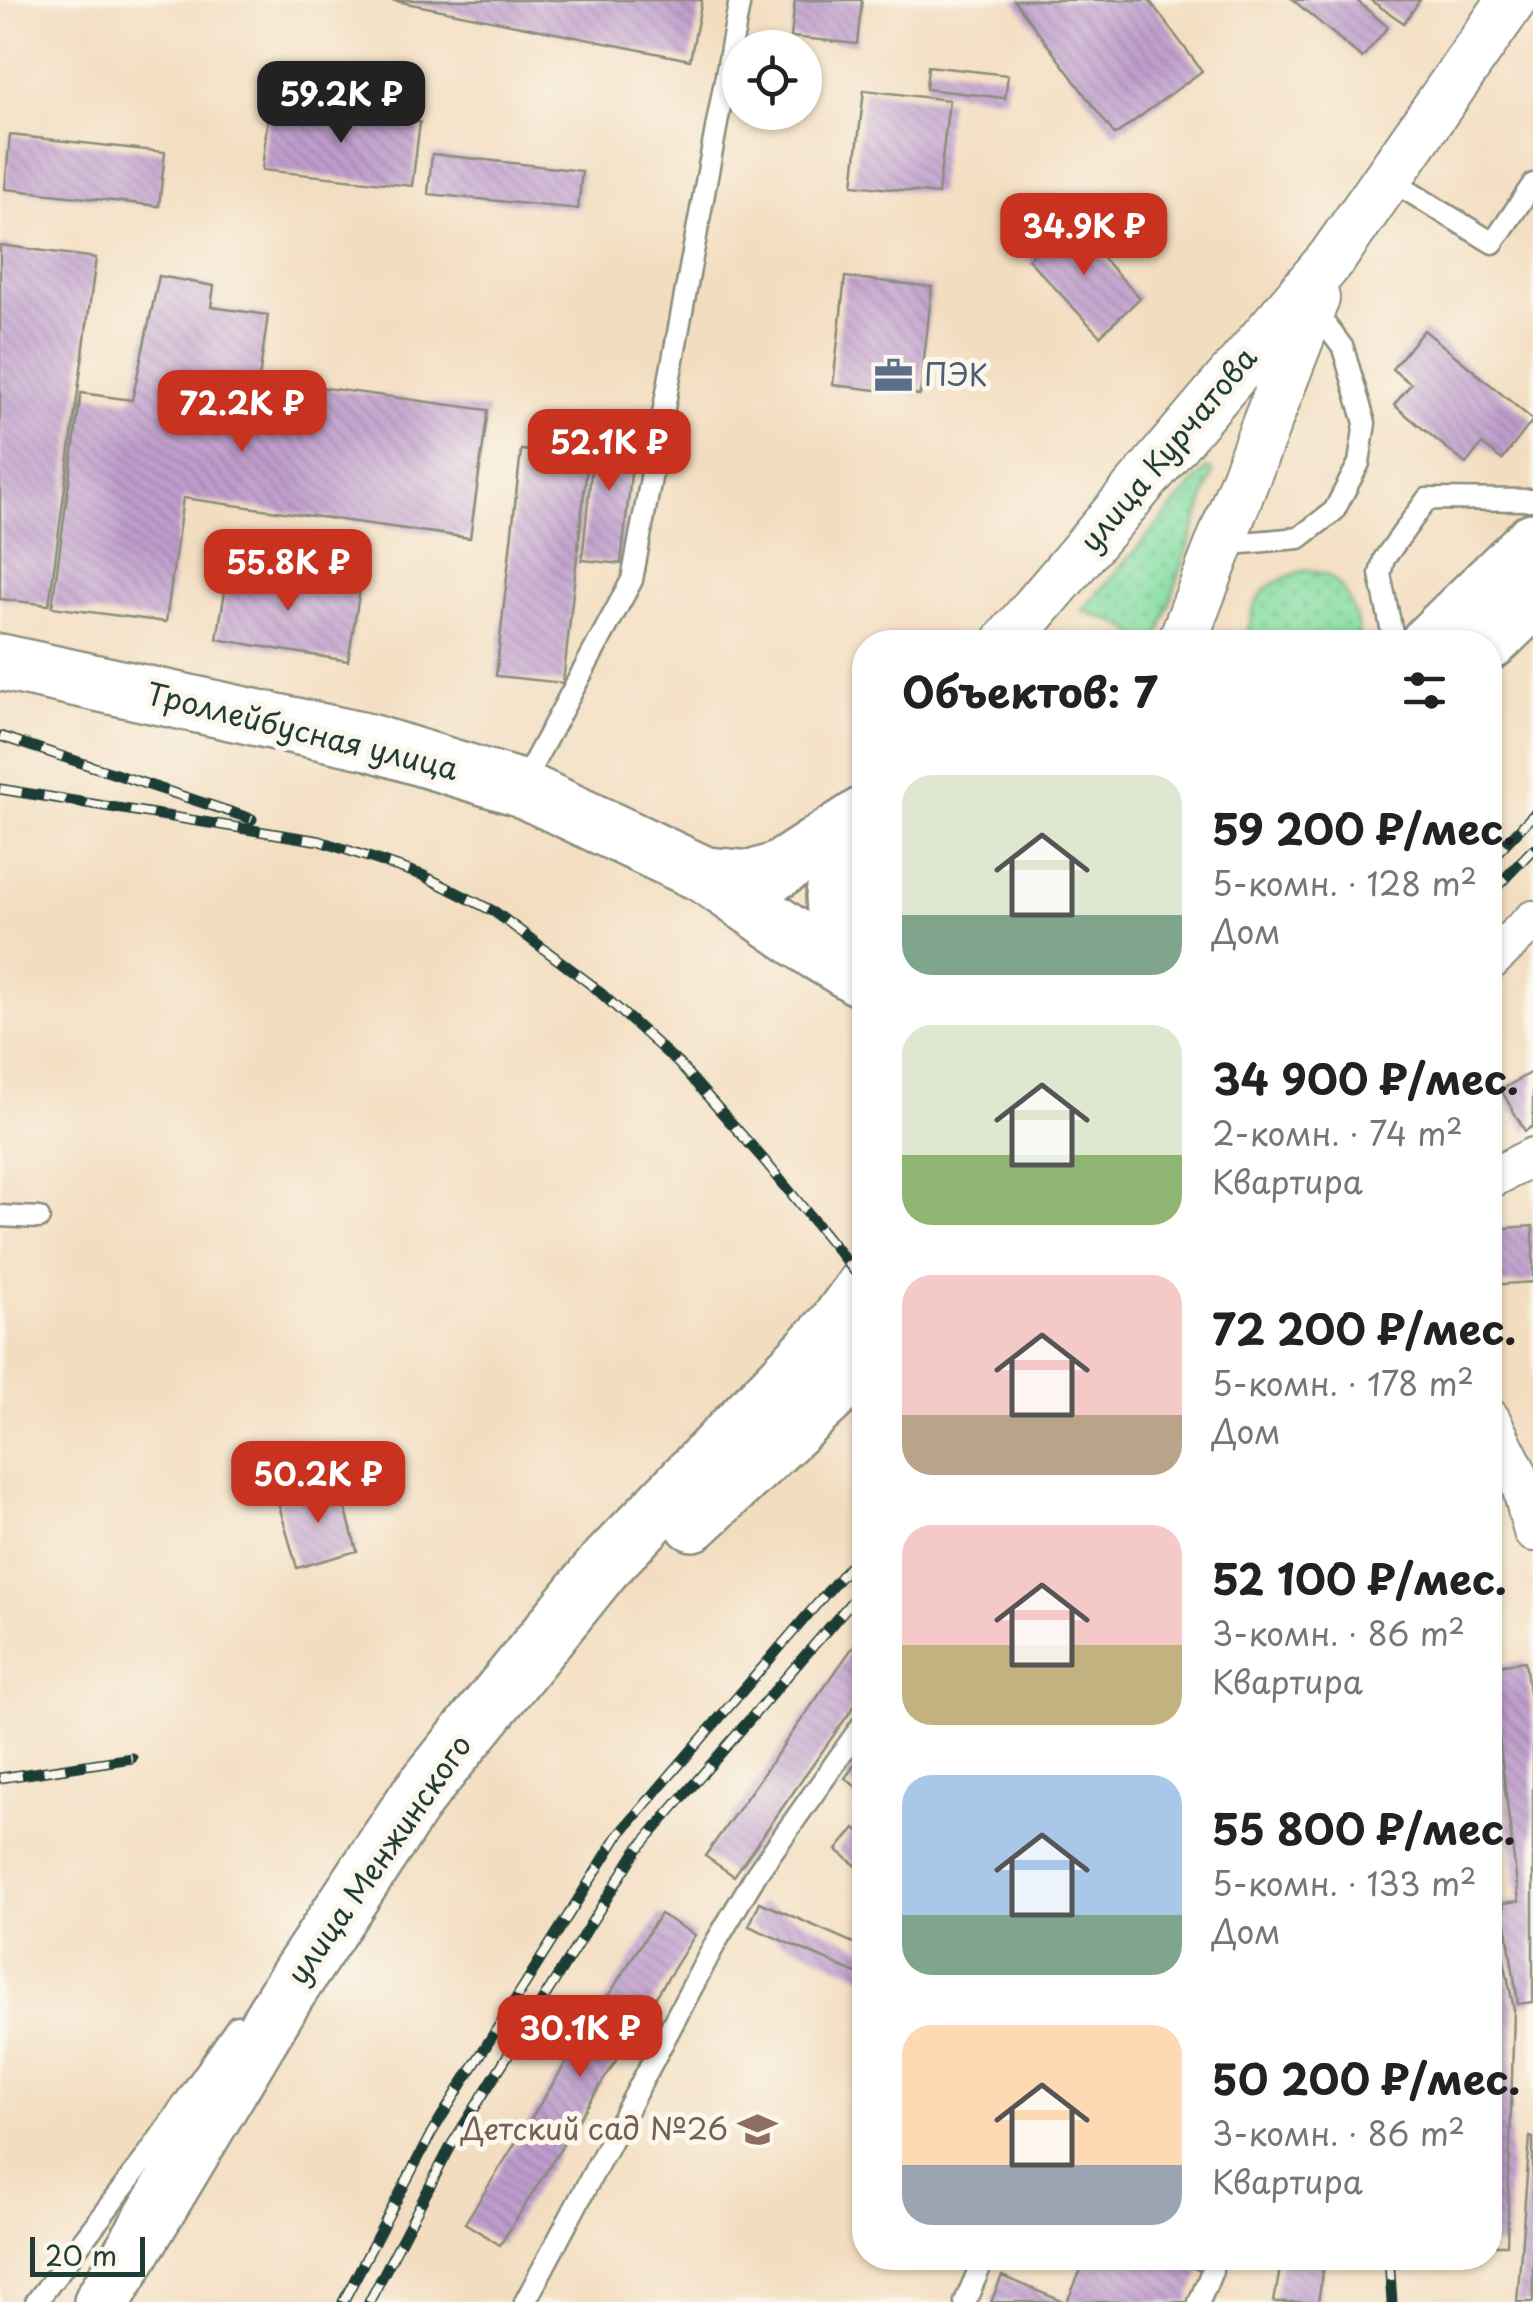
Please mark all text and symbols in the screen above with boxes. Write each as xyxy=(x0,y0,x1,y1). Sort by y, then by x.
map controls xyxy=(722,30,822,130)
button: locate xyxy=(722,30,822,130)
pin: 59.2K ₽ xyxy=(249,61,433,146)
text: 59.2K ₽ xyxy=(279,69,403,117)
pin: 34.9K ₽ xyxy=(992,193,1176,278)
text: 34.9K ₽ xyxy=(1022,201,1146,249)
street label: улица Курчатова xyxy=(1068,336,1267,561)
place label: ПЭК xyxy=(924,351,987,396)
office icon: ПЭК xyxy=(873,355,915,397)
pin: 72.2K ₽ xyxy=(150,370,334,455)
text: 72.2K ₽ xyxy=(180,378,304,426)
pin: 52.1K ₽ xyxy=(517,409,701,494)
text: 52.1K ₽ xyxy=(550,417,668,465)
pin: 55.8K ₽ xyxy=(196,529,380,614)
text: 55.8K ₽ xyxy=(226,537,350,585)
text: Объектов: 7 xyxy=(902,659,1158,722)
icon: filters xyxy=(1397,663,1452,718)
street label: Троллейбусная улица xyxy=(142,669,463,790)
text: 59 200 ₽/мес. xyxy=(1212,796,1515,859)
icon: home xyxy=(982,815,1102,935)
text: 5-комн. · 128 m² xyxy=(1212,859,1477,907)
text: Дом xyxy=(1212,907,1281,955)
text: 34 900 ₽/мес. xyxy=(1212,1046,1519,1109)
icon: home xyxy=(982,1065,1102,1185)
text: 2-комн. · 74 m² xyxy=(1212,1109,1463,1157)
text: Квартира xyxy=(1212,1157,1363,1205)
text: 72 200 ₽/мес. xyxy=(1212,1296,1516,1359)
icon: home xyxy=(982,1315,1102,1435)
text: 5-комн. · 178 m² xyxy=(1212,1359,1474,1407)
text: Дом xyxy=(1212,1407,1281,1455)
pin: 50.2K ₽ xyxy=(226,1441,410,1526)
text: 50.2K ₽ xyxy=(253,1449,383,1497)
text: 52 100 ₽/мес. xyxy=(1212,1546,1507,1609)
icon: home xyxy=(982,1565,1102,1685)
text: 3-комн. · 86 m² xyxy=(1212,1609,1465,1657)
text: Квартира xyxy=(1212,1657,1363,1705)
street label: улица Менжинского xyxy=(275,1724,481,1993)
text: 55 800 ₽/мес. xyxy=(1212,1796,1516,1859)
icon: home xyxy=(982,1815,1102,1935)
text: 5-комн. · 133 m² xyxy=(1212,1859,1476,1907)
text: Дом xyxy=(1212,1907,1281,1955)
pin: 30.1K ₽ xyxy=(488,1995,672,2080)
text: 30.1K ₽ xyxy=(519,2003,641,2051)
text: 50 200 ₽/мес. xyxy=(1212,2046,1520,2109)
icon: home xyxy=(982,2065,1102,2185)
place label: Детский сад №26 xyxy=(460,2105,728,2150)
school or university icon: Детский сад №26 xyxy=(737,2109,779,2151)
text: 3-комн. · 86 m² xyxy=(1212,2109,1465,2157)
text: Квартира xyxy=(1212,2157,1363,2205)
scale bar xyxy=(30,2232,145,2276)
text: 20 m xyxy=(45,2233,117,2276)

